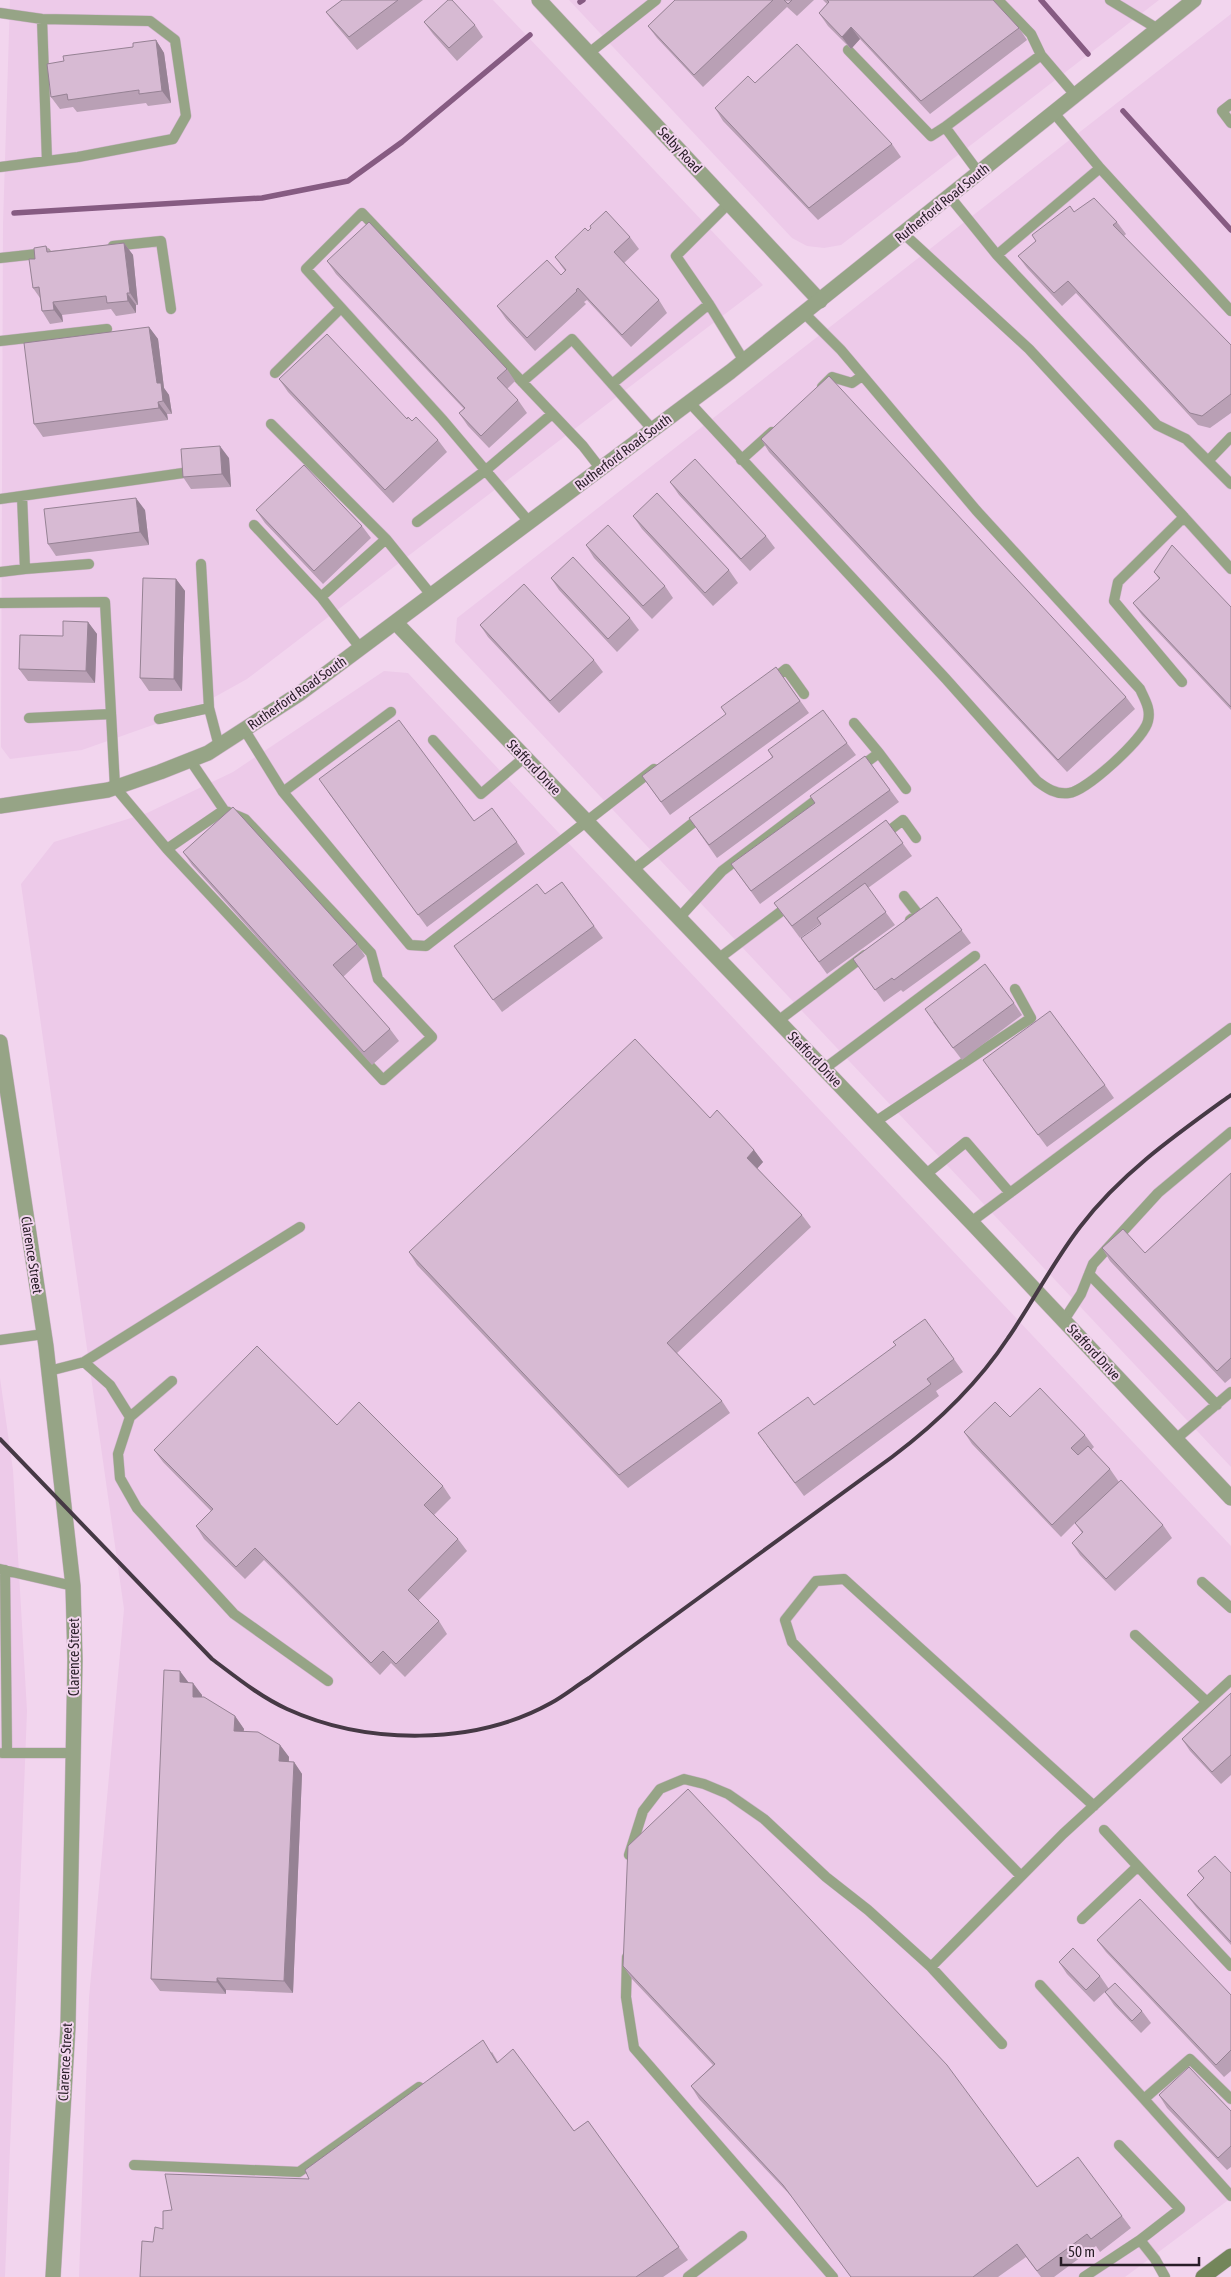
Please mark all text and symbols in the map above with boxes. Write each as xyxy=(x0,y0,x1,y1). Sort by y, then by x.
street label: Selby Road xyxy=(655,124,705,176)
street label: Rutherford Road South xyxy=(892,160,992,246)
street label: Rutherford Road South xyxy=(572,410,674,494)
street label: Rutherford Road South xyxy=(245,653,349,733)
street label: Stafford Drive xyxy=(504,736,564,798)
street label: Stafford Drive xyxy=(785,1028,845,1090)
street label: Clarence Street xyxy=(18,1215,46,1295)
street label: Stafford Drive xyxy=(1064,1321,1124,1383)
street label: Clarence Street xyxy=(66,1618,82,1696)
street label: Clarence Street xyxy=(55,2023,75,2101)
scale bar xyxy=(1061,2234,1198,2266)
text: 50 m xyxy=(1068,2243,1095,2260)

